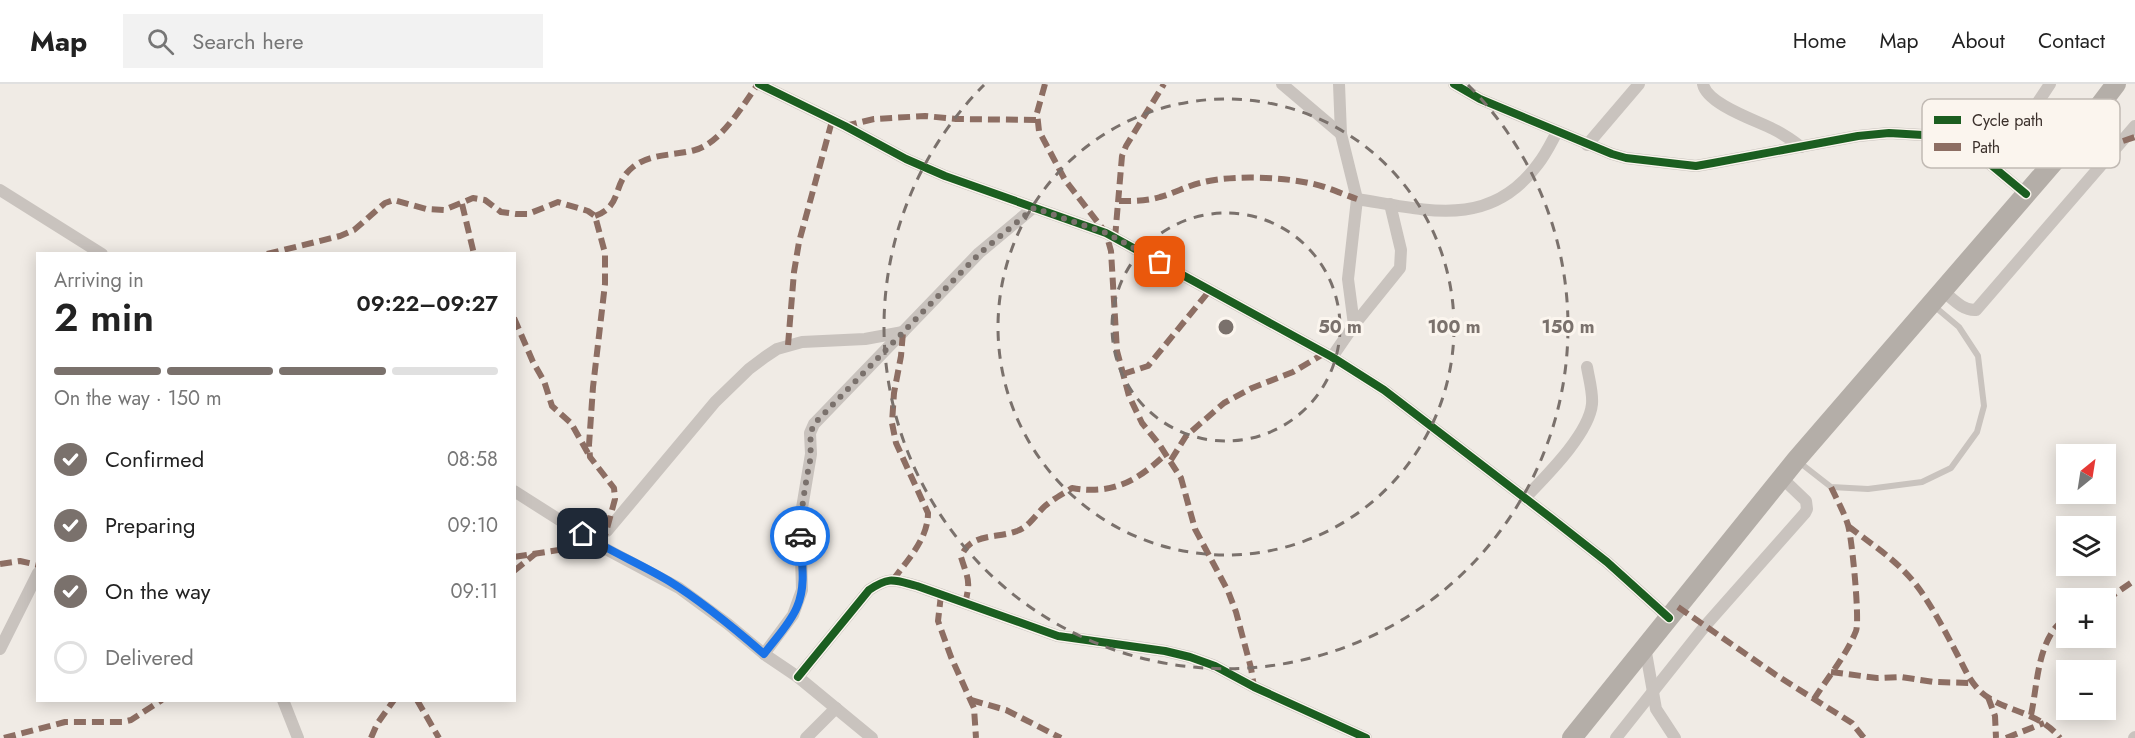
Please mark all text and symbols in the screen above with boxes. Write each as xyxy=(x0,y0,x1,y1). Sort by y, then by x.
search box xyxy=(123,14,543,68)
text: Map xyxy=(30,21,87,62)
icon: search xyxy=(144,25,177,58)
text: Search here xyxy=(192,25,304,57)
text: Home xyxy=(1793,26,1846,56)
text: Map xyxy=(1879,26,1919,56)
text: About xyxy=(1952,26,2005,56)
text: Contact xyxy=(2038,26,2105,56)
legend xyxy=(1922,99,2120,168)
text: Cycle path xyxy=(1972,109,2043,132)
text: Path xyxy=(1972,136,2000,159)
pin xyxy=(1134,236,1185,287)
icon: bag xyxy=(1143,245,1176,278)
text: Arriving in xyxy=(54,266,144,295)
text: 09:22–09:27 xyxy=(356,287,498,319)
text: 2 min xyxy=(54,289,154,346)
text: 50 m xyxy=(1318,314,1362,340)
text: 100 m xyxy=(1427,314,1481,340)
text: 150 m xyxy=(1542,314,1594,340)
centre of rings xyxy=(1216,317,1236,337)
text: On the way · 150 m xyxy=(54,384,222,413)
icon: check xyxy=(54,443,87,476)
text: Confirmed xyxy=(105,443,204,475)
north arrow xyxy=(2056,444,2116,504)
map controls xyxy=(2056,444,2116,720)
text: 08:58 xyxy=(447,445,498,474)
courier xyxy=(770,506,830,566)
pin xyxy=(557,508,608,559)
icon: check xyxy=(54,509,87,542)
text: Preparing xyxy=(105,509,196,541)
text: 09:10 xyxy=(447,511,498,540)
button: layers xyxy=(2056,516,2116,576)
icon: home xyxy=(566,517,599,550)
icon: car xyxy=(784,520,817,553)
icon: check xyxy=(54,575,87,608)
text: On the way xyxy=(105,575,210,607)
text: 09:11 xyxy=(450,577,498,606)
button: + xyxy=(2056,588,2116,648)
text: Delivered xyxy=(105,641,194,673)
button: − xyxy=(2056,660,2116,720)

